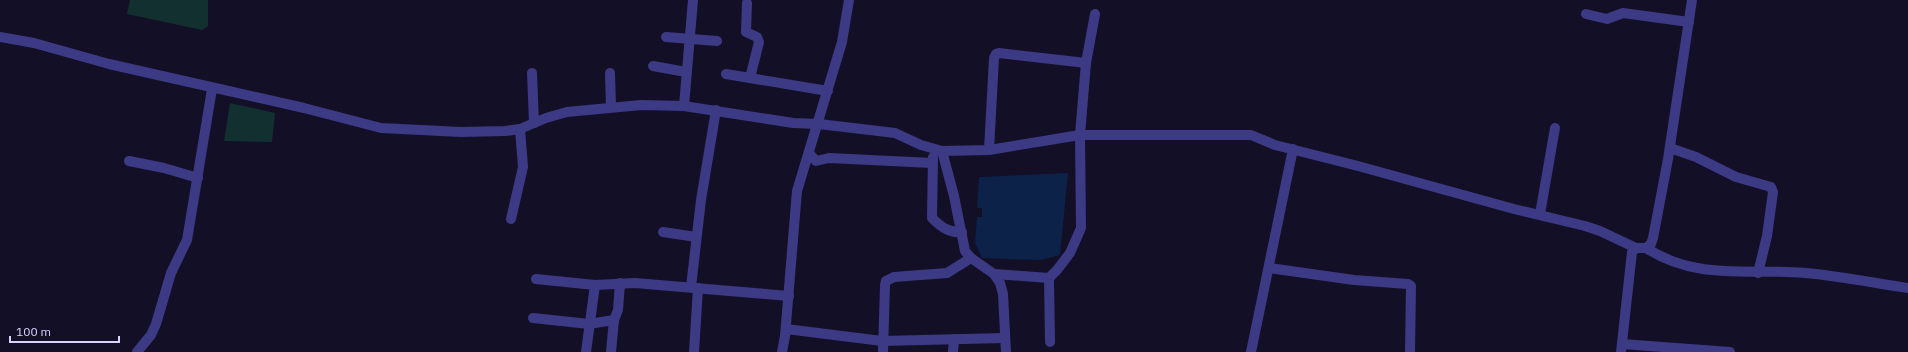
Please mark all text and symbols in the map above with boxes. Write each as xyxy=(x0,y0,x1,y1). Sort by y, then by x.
scale bar xyxy=(10,318,119,344)
text: 100 m xyxy=(16,324,51,339)

